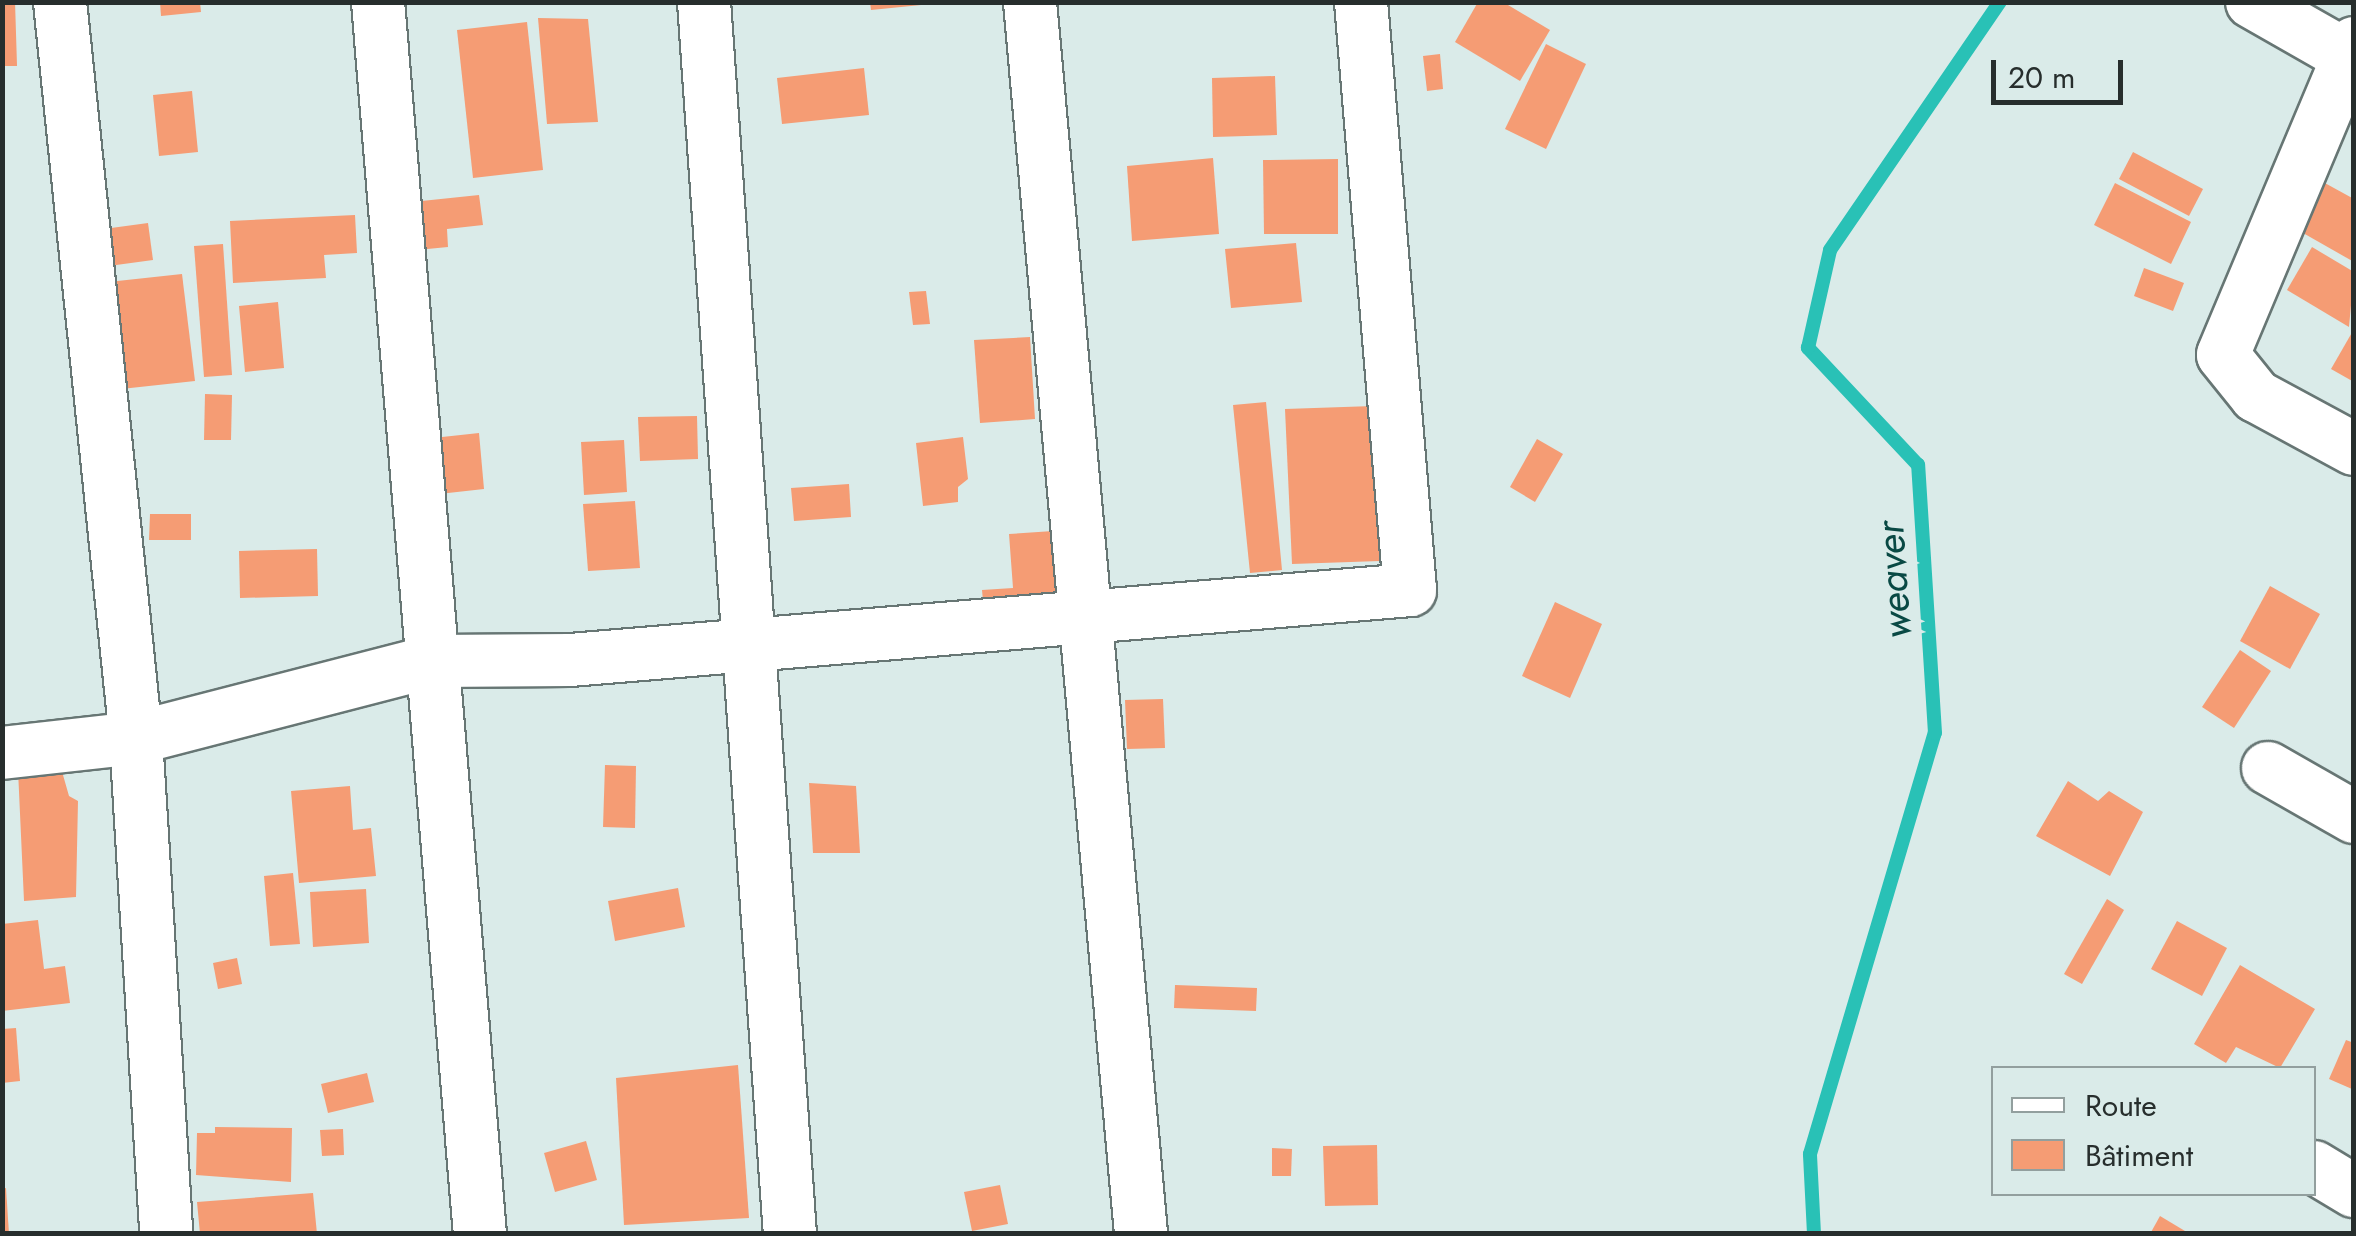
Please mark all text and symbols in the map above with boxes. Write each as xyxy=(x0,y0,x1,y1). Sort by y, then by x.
scale bar xyxy=(1996,40,2128,102)
text: 20 m xyxy=(2008,56,2075,99)
water label: weaver xyxy=(1865,520,1921,640)
legend xyxy=(1991,1066,2316,1196)
text: Route xyxy=(2085,1084,2157,1127)
text: Bâtiment xyxy=(2085,1134,2193,1177)

